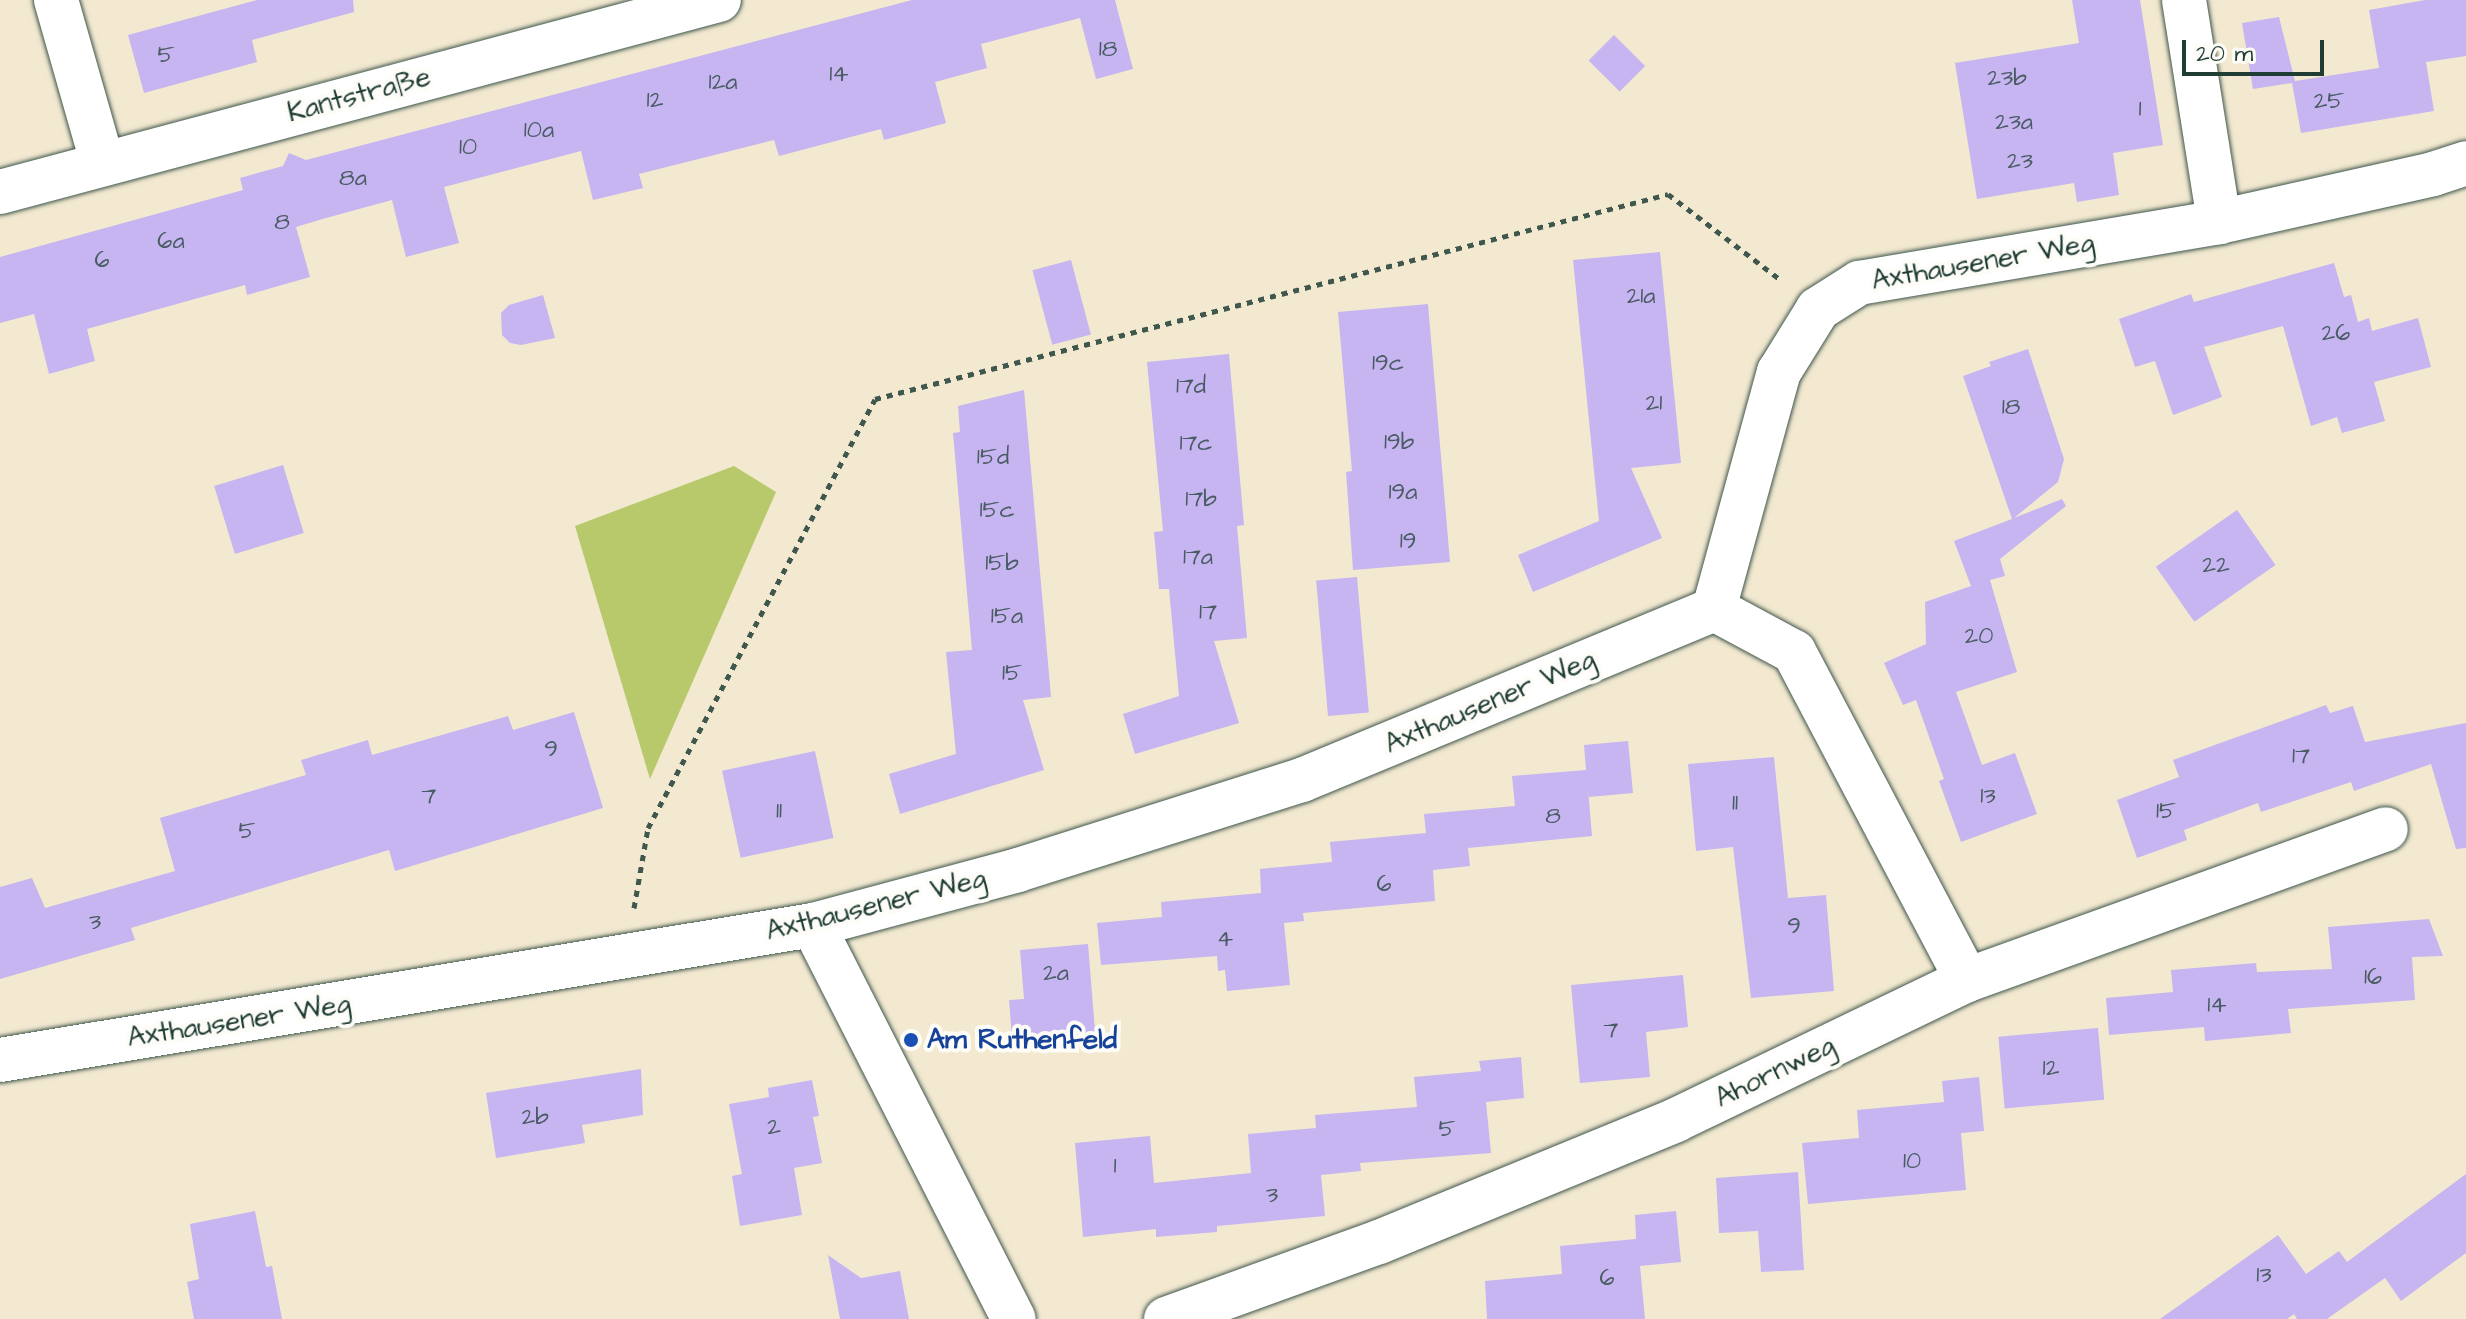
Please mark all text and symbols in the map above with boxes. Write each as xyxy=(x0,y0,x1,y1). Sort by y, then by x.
scale bar xyxy=(2186,24,2328,74)
house number: 18 xyxy=(1099,36,1117,64)
text: 20 m xyxy=(2196,37,2253,71)
house number: 5 xyxy=(158,42,174,70)
street label: Kantstraße xyxy=(284,60,434,130)
house number: 14 xyxy=(829,61,849,89)
house number: 23b xyxy=(1987,65,2027,93)
house number: 12a xyxy=(708,69,738,97)
house number: 12 xyxy=(647,87,663,115)
house number: 25 xyxy=(2314,88,2344,116)
house number: 1 xyxy=(2138,96,2142,124)
house number: 23a xyxy=(1995,109,2033,137)
house number: 10a xyxy=(524,117,554,145)
house number: 10 xyxy=(459,134,477,162)
house number: 23 xyxy=(2007,148,2033,176)
house number: 8a xyxy=(339,165,367,193)
house number: 8 xyxy=(274,209,290,237)
street label: Axthausener Weg xyxy=(1869,226,2097,298)
house number: 6a xyxy=(157,228,185,256)
house number: 6 xyxy=(94,247,110,275)
house number: 21a xyxy=(1626,283,1656,311)
house number: 26 xyxy=(2322,320,2350,348)
house number: 19c xyxy=(1372,350,1404,378)
house number: 17d xyxy=(1176,373,1206,401)
house number: 21 xyxy=(1646,390,1662,418)
house number: 18 xyxy=(2002,394,2020,422)
house number: 19b xyxy=(1384,429,1414,457)
house number: 17c xyxy=(1179,430,1213,458)
house number: 15d xyxy=(977,444,1009,472)
house number: 19a xyxy=(1389,479,1417,507)
house number: 17b xyxy=(1185,486,1217,514)
house number: 15c xyxy=(979,497,1015,525)
house number: 19 xyxy=(1400,528,1416,556)
house number: 17a xyxy=(1183,544,1213,572)
house number: 15b xyxy=(985,550,1019,578)
house number: 22 xyxy=(2202,552,2230,580)
house number: 17 xyxy=(1199,599,1217,627)
house number: 15a xyxy=(991,603,1023,631)
house number: 20 xyxy=(1965,623,1993,651)
street label: Axthausener Weg xyxy=(1380,642,1600,762)
house number: 15 xyxy=(1002,660,1022,688)
house number: 9 xyxy=(544,736,558,764)
house number: 17 xyxy=(2292,743,2310,771)
house number: 7 xyxy=(422,783,436,811)
house number: 13 xyxy=(1980,783,1996,811)
house number: 11 xyxy=(1732,790,1738,818)
house number: 11 xyxy=(776,798,782,826)
house number: 15 xyxy=(2156,798,2176,826)
house number: 8 xyxy=(1545,803,1561,831)
house number: 5 xyxy=(239,818,255,846)
street label: Axthausener Weg xyxy=(762,861,990,949)
house number: 6 xyxy=(1376,871,1392,899)
house number: 3 xyxy=(89,909,101,937)
house number: 9 xyxy=(1787,913,1801,941)
house number: 4 xyxy=(1217,926,1233,954)
house number: 2a xyxy=(1043,960,1069,988)
house number: 16 xyxy=(2364,964,2382,992)
street label: Axthausener Weg xyxy=(125,987,353,1055)
house number: 14 xyxy=(2207,992,2227,1020)
house number: 7 xyxy=(1604,1017,1618,1045)
place label: Am Ruthenfeld xyxy=(927,1023,1117,1057)
street label: Ahornweg xyxy=(1710,1029,1840,1115)
marker: Am Ruthenfeld xyxy=(902,1031,920,1049)
house number: 12 xyxy=(2043,1055,2059,1083)
house number: 2b xyxy=(521,1104,549,1132)
house number: 2 xyxy=(767,1114,781,1142)
house number: 5 xyxy=(1439,1116,1455,1144)
house number: 10 xyxy=(1903,1148,1921,1176)
house number: 1 xyxy=(1113,1153,1117,1181)
house number: 3 xyxy=(1266,1182,1278,1210)
house number: 13 xyxy=(2256,1262,2272,1290)
house number: 6 xyxy=(1599,1265,1615,1293)

